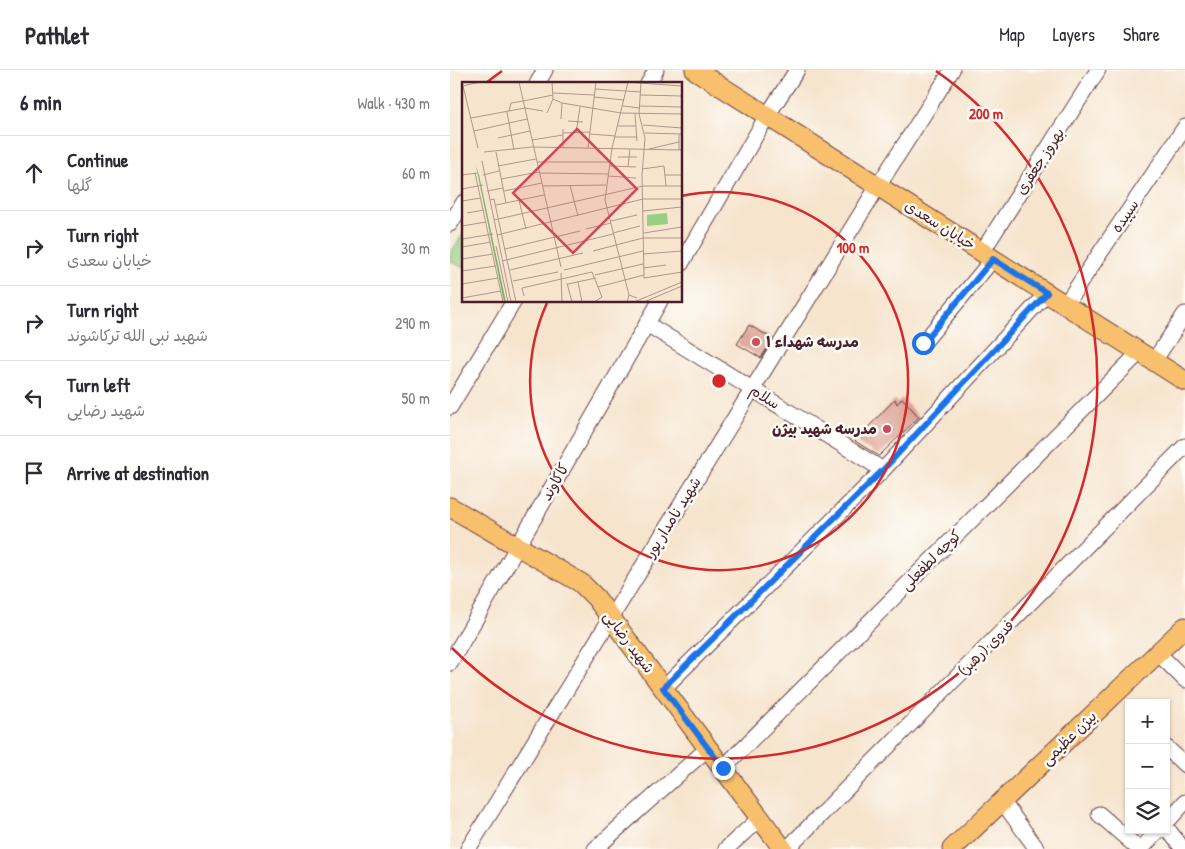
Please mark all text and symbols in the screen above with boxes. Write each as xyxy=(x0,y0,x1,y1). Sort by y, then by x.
text: Pathlet xyxy=(25,19,88,51)
text: Map xyxy=(999,22,1025,47)
text: Layers xyxy=(1053,22,1095,47)
text: Share xyxy=(1123,22,1160,47)
inset map xyxy=(462,82,682,302)
text: 6 min xyxy=(20,88,62,117)
text: Walk · 430 m xyxy=(358,92,430,114)
text: 200 m xyxy=(969,103,1003,124)
street label: بهروز جعفری xyxy=(1010,123,1069,198)
text: Continue xyxy=(67,147,128,173)
icon: ahead xyxy=(20,159,48,187)
text: 60 m xyxy=(402,162,430,184)
text: گلها xyxy=(67,174,93,196)
street label: خیابان سعدی xyxy=(901,195,980,255)
street label: سپیده xyxy=(1106,195,1143,236)
text: Turn right xyxy=(67,222,138,248)
icon: right xyxy=(20,234,48,262)
text: 30 m xyxy=(401,237,430,259)
text: 100 m xyxy=(837,237,869,258)
text: خیابان سعدی xyxy=(67,249,152,271)
text: Turn right xyxy=(67,297,138,323)
icon: right xyxy=(20,309,48,337)
text: 290 m xyxy=(395,312,430,334)
text: شهید نبی الله ترکاشوند xyxy=(67,324,208,346)
place label: مدرسه شهداء ۱ xyxy=(766,331,859,352)
route start xyxy=(912,332,935,355)
marker: مدرسه شهداء ۱ xyxy=(750,336,762,348)
text: Turn left xyxy=(67,372,130,398)
centre of rings xyxy=(710,372,728,390)
street label: سلام xyxy=(746,379,784,415)
icon: left xyxy=(20,384,48,412)
text: 50 m xyxy=(402,387,430,409)
text: شهید رضایی xyxy=(67,399,145,421)
place label: مدرسه شهید بیژن xyxy=(772,418,877,439)
marker: مدرسه شهید بیژن xyxy=(881,423,893,435)
icon: arrive xyxy=(20,459,48,487)
street label: کاکاوند xyxy=(535,459,574,505)
text: Arrive at destination xyxy=(67,460,209,486)
street label: شهید نامدار پور xyxy=(639,472,706,562)
street label: کوچه لطفعلی xyxy=(896,525,966,595)
street label: شهید رضایی xyxy=(599,606,660,677)
street label: فدوی (رهبر) xyxy=(953,615,1018,680)
map controls xyxy=(1125,699,1170,834)
button: + xyxy=(1125,699,1170,744)
street label: بیژن عظیمی xyxy=(1036,706,1101,770)
button: − xyxy=(1125,744,1170,789)
route end xyxy=(712,757,735,780)
button: layers xyxy=(1125,789,1170,834)

